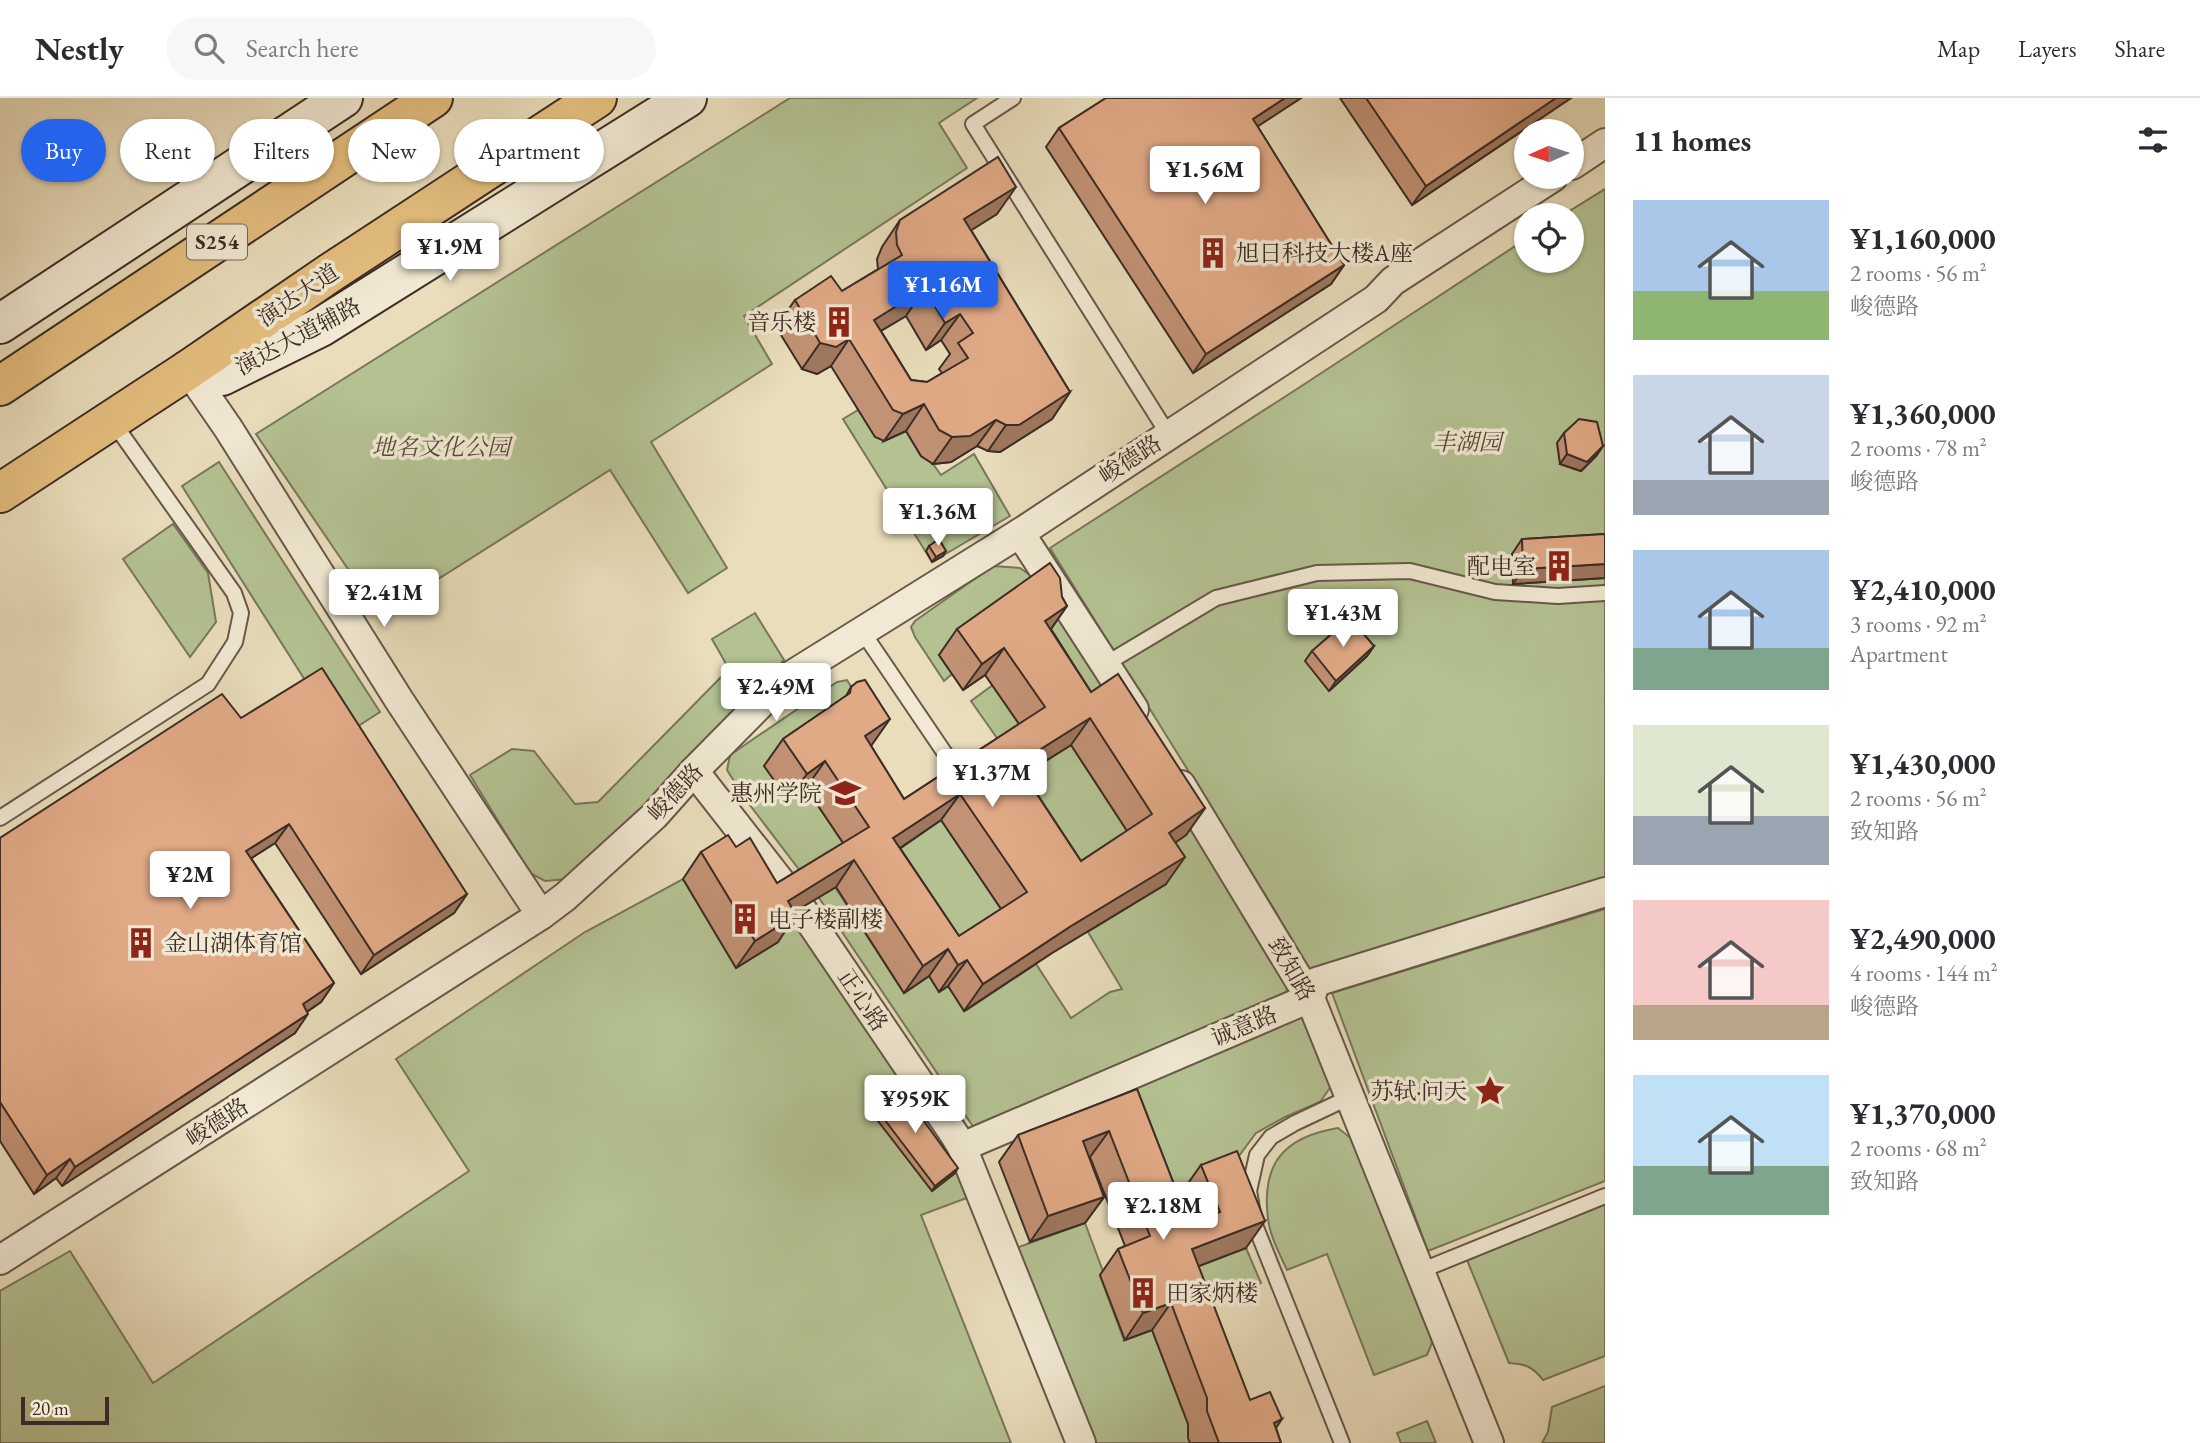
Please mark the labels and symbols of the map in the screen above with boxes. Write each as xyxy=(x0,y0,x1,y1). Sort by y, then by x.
north arrow xyxy=(1514,119,1584,189)
pin: ¥1.56M xyxy=(1148,146,1262,206)
pin: ¥1.9M xyxy=(401,223,499,283)
road number: S254 xyxy=(187,225,247,260)
building icon: 旭日科技大楼A座 xyxy=(1196,236,1230,270)
place label: 旭日科技大楼A座 xyxy=(1236,238,1413,268)
street label: 演达大道 xyxy=(251,257,345,333)
pin: ¥1.16M xyxy=(886,262,1000,321)
street label: 演达大道辅路 xyxy=(230,290,366,382)
building icon: 音乐楼 xyxy=(822,305,856,339)
place label: 音乐楼 xyxy=(747,307,816,337)
park label: 丰湖园 xyxy=(1433,427,1506,457)
street label: 峻德路 xyxy=(1093,428,1167,490)
park label: 地名文化公园 xyxy=(372,432,514,462)
pin: ¥1.36M xyxy=(881,489,995,548)
building icon: 配电室 xyxy=(1542,549,1576,583)
place label: 配电室 xyxy=(1467,551,1536,581)
pin: ¥2.41M xyxy=(327,570,441,629)
pin: ¥1.43M xyxy=(1286,589,1400,649)
pin: ¥2.49M xyxy=(719,664,833,723)
pin: ¥1.37M xyxy=(935,750,1049,809)
street label: 峻德路 xyxy=(641,757,709,827)
school or university icon: 惠州学院 xyxy=(828,776,862,810)
place label: 惠州学院 xyxy=(730,778,822,808)
pin: ¥2M xyxy=(156,852,224,911)
building icon: 电子楼副楼 xyxy=(728,902,762,936)
place label: 电子楼副楼 xyxy=(768,904,883,934)
building icon: 金山湖体育馆 xyxy=(124,926,158,960)
place label: 金山湖体育馆 xyxy=(164,928,302,958)
street label: 致知路 xyxy=(1262,932,1322,1006)
street label: 正心路 xyxy=(831,963,895,1037)
street label: 诚意路 xyxy=(1206,999,1282,1053)
place icon: 苏轼·问天 xyxy=(1473,1074,1507,1108)
pin: ¥959K xyxy=(866,1076,964,1135)
place label: 苏轼·问天 xyxy=(1370,1076,1467,1106)
street label: 峻德路 xyxy=(180,1091,254,1153)
pin: ¥2.18M xyxy=(1106,1182,1220,1242)
building icon: 田家炳楼 xyxy=(1126,1276,1160,1310)
place label: 田家炳楼 xyxy=(1166,1278,1258,1308)
scale bar xyxy=(21,1394,108,1426)

